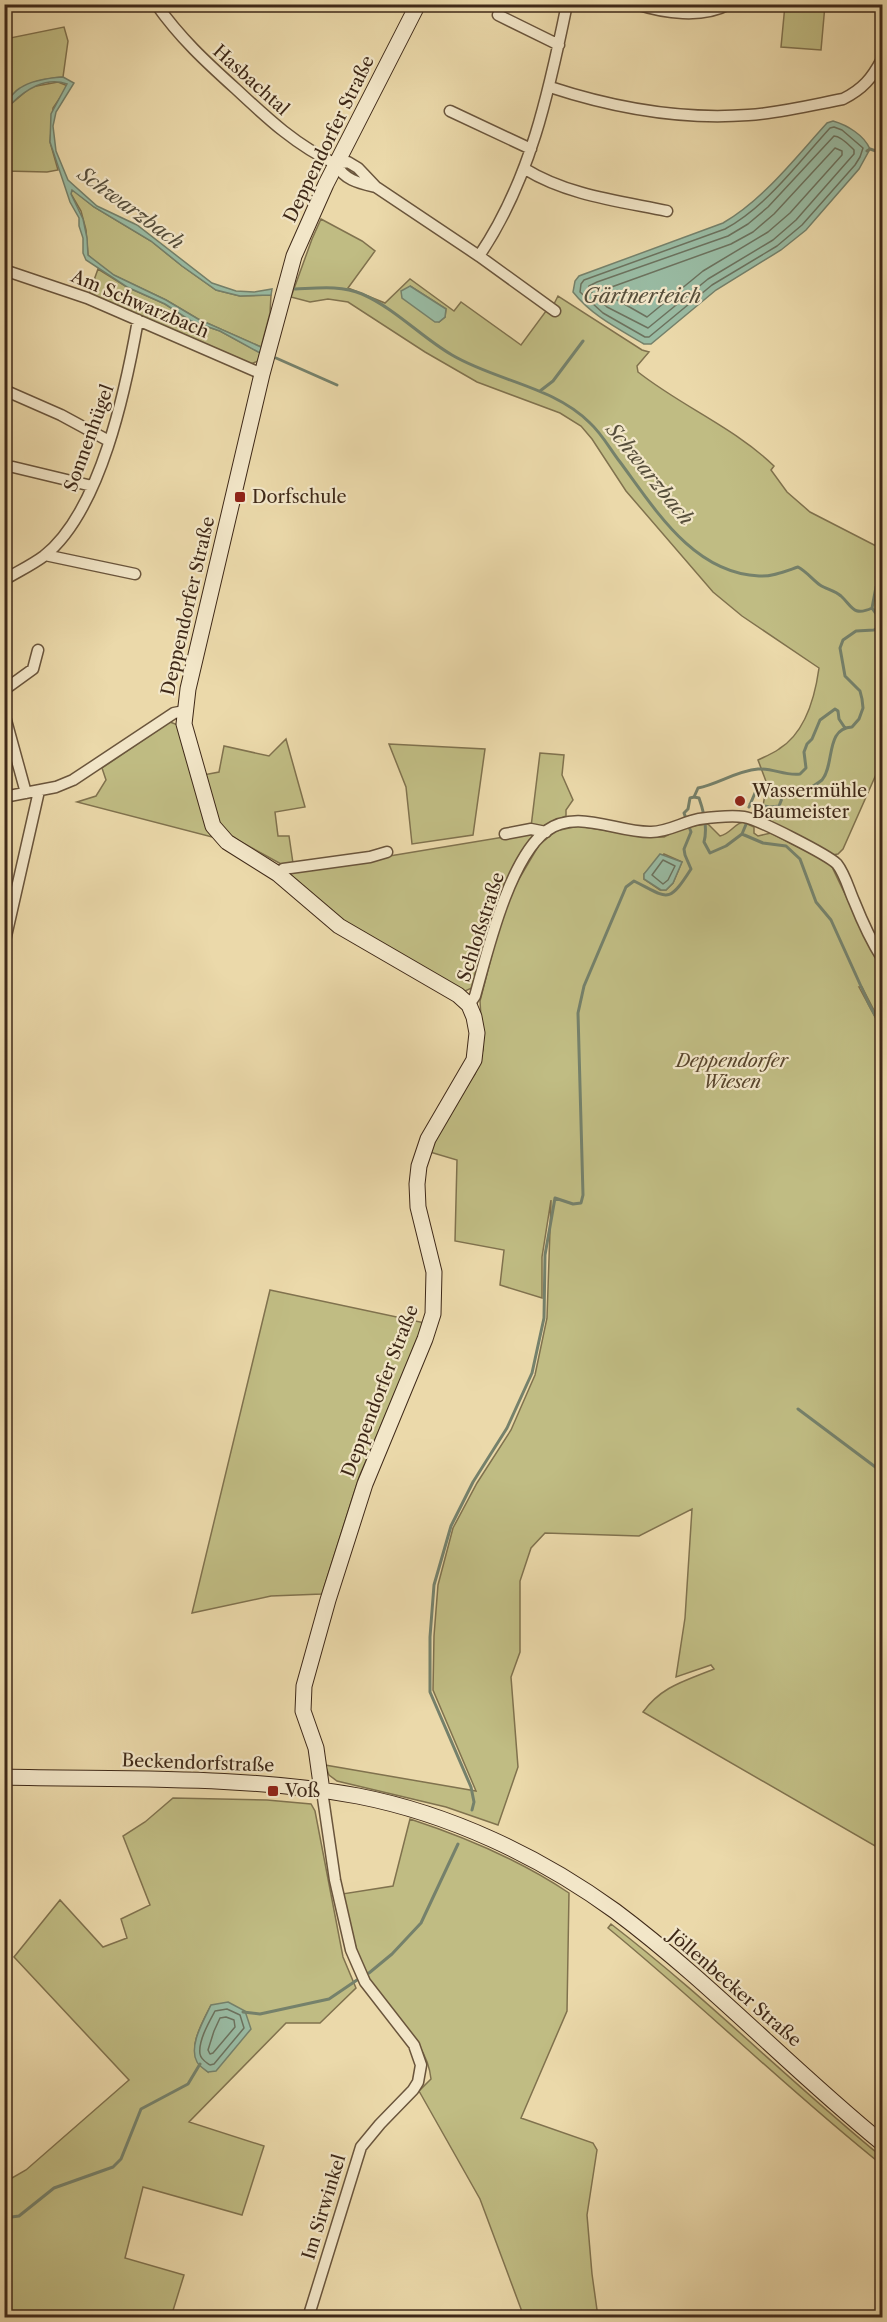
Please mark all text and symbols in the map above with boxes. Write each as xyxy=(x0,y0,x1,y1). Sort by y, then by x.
street label: Hasbachtal xyxy=(208,40,294,120)
street label: Deppendorfer Straße xyxy=(279,52,379,226)
water label: Schwarzbach xyxy=(73,161,189,254)
street label: Am Schwarzbach xyxy=(67,265,212,343)
water label: Gärtnerteich xyxy=(583,284,701,308)
street label: Sonnenhügel xyxy=(59,381,119,495)
water label: Schwarzbach xyxy=(601,417,699,530)
place label: Dorfschule xyxy=(252,486,347,508)
marker: Dorfschule xyxy=(233,490,247,504)
street label: Deppendorfer Straße xyxy=(157,514,219,698)
place label: Wassermühle Baumeister xyxy=(751,780,867,823)
marker: Wassermühle Baumeister xyxy=(733,794,747,808)
street label: Schloßstraße xyxy=(453,869,509,985)
park label: Deppendorfer Wiesen xyxy=(674,1050,790,1093)
street label: Deppendorfer Straße xyxy=(337,1302,423,1480)
street label: Beckendorfstraße xyxy=(121,1749,275,1777)
place label: Voß xyxy=(284,1780,320,1802)
marker: Voß xyxy=(266,1784,280,1798)
street label: Jöllenbecker Straße xyxy=(662,1923,806,2051)
street label: Im Sirwinkel xyxy=(298,2152,350,2262)

